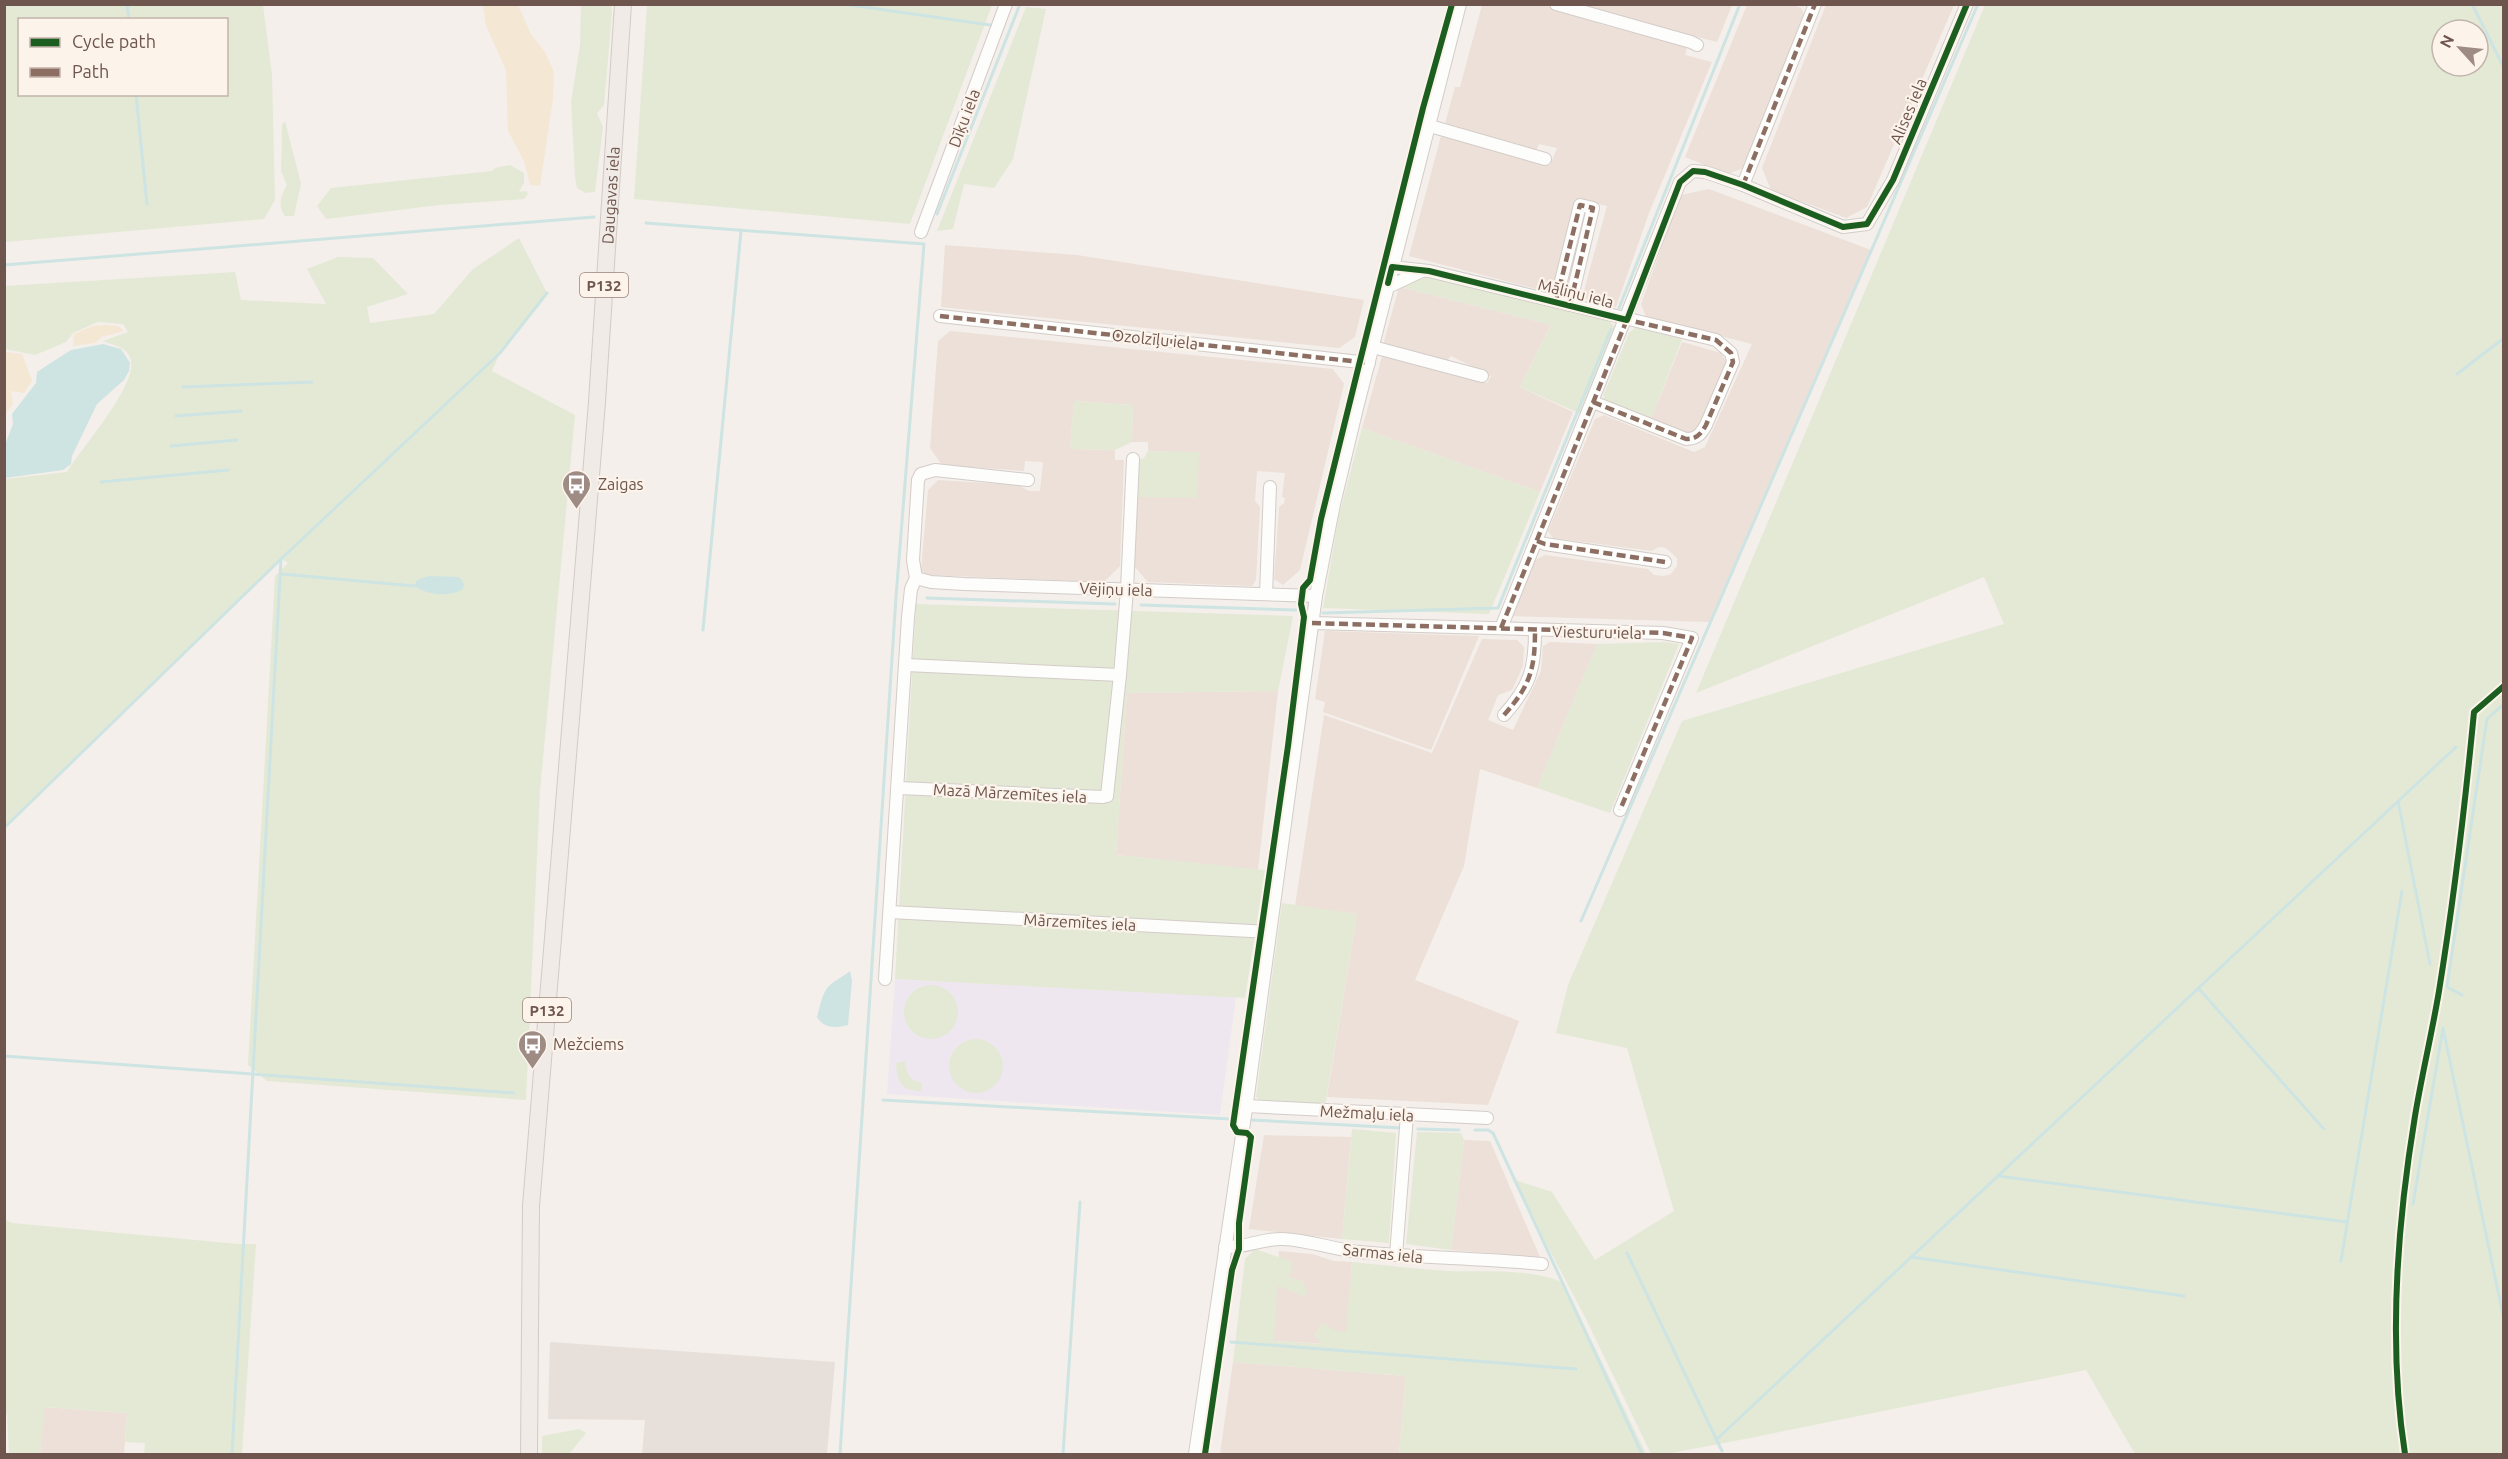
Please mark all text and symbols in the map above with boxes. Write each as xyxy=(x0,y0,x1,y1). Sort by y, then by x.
legend xyxy=(18,18,228,96)
north arrow xyxy=(2430,18,2490,78)
text: Cycle path xyxy=(72,31,156,51)
text: N xyxy=(2436,32,2457,51)
text: Path xyxy=(72,61,109,81)
street label: Alises iela xyxy=(1886,75,1930,147)
street label: Dīķu iela xyxy=(945,86,983,150)
street label: Daugavas iela xyxy=(598,146,623,245)
road number: P132 xyxy=(580,273,628,297)
street label: Māliņu iela xyxy=(1536,275,1616,311)
street label: Ozolzīļu iela xyxy=(1111,326,1199,352)
bus stop icon: Zaigas xyxy=(561,468,593,510)
place label: Zaigas xyxy=(598,475,644,493)
street label: Vējiņu iela xyxy=(1079,579,1153,599)
street label: Viesturu iela xyxy=(1552,622,1642,642)
street label: Mazā Mārzemītes iela xyxy=(933,780,1087,806)
street label: Mārzemītes iela xyxy=(1023,910,1137,934)
road number: P132 xyxy=(523,998,571,1022)
bus stop icon: Mežciems xyxy=(516,1028,548,1070)
place label: Mežciems xyxy=(553,1035,624,1053)
street label: Mežmaļu iela xyxy=(1319,1102,1415,1124)
street label: Sarmas iela xyxy=(1342,1240,1424,1266)

